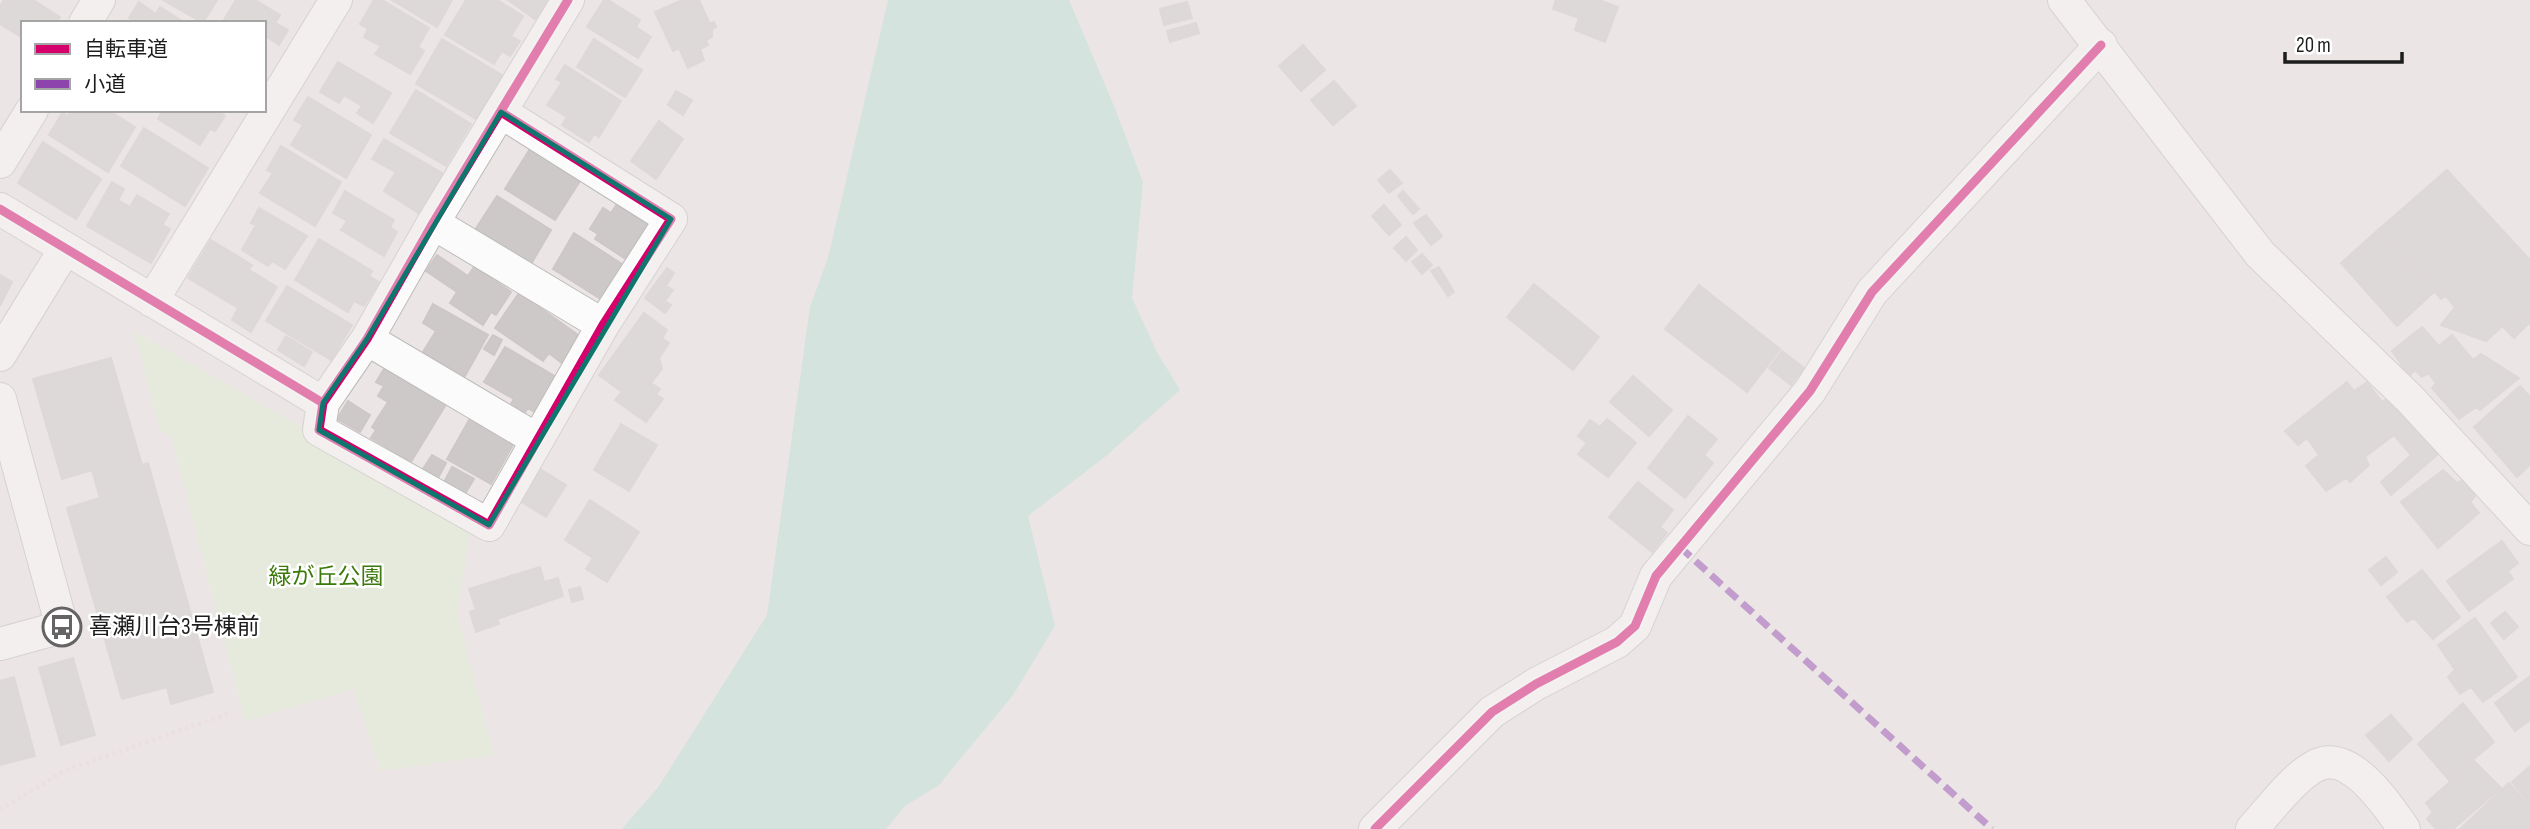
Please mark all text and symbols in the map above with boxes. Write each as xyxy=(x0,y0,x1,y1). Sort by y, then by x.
legend xyxy=(21,21,266,112)
scale bar xyxy=(2285,21,2402,65)
text: 20 m xyxy=(2296,33,2331,58)
text: 自転車道 xyxy=(84,37,168,62)
text: 小道 xyxy=(84,72,126,97)
park label: 緑が丘公園 xyxy=(269,563,384,591)
bus stop icon: 喜瀬川台3号棟前 xyxy=(41,606,83,648)
place label: 喜瀬川台3号棟前 xyxy=(89,613,260,641)

